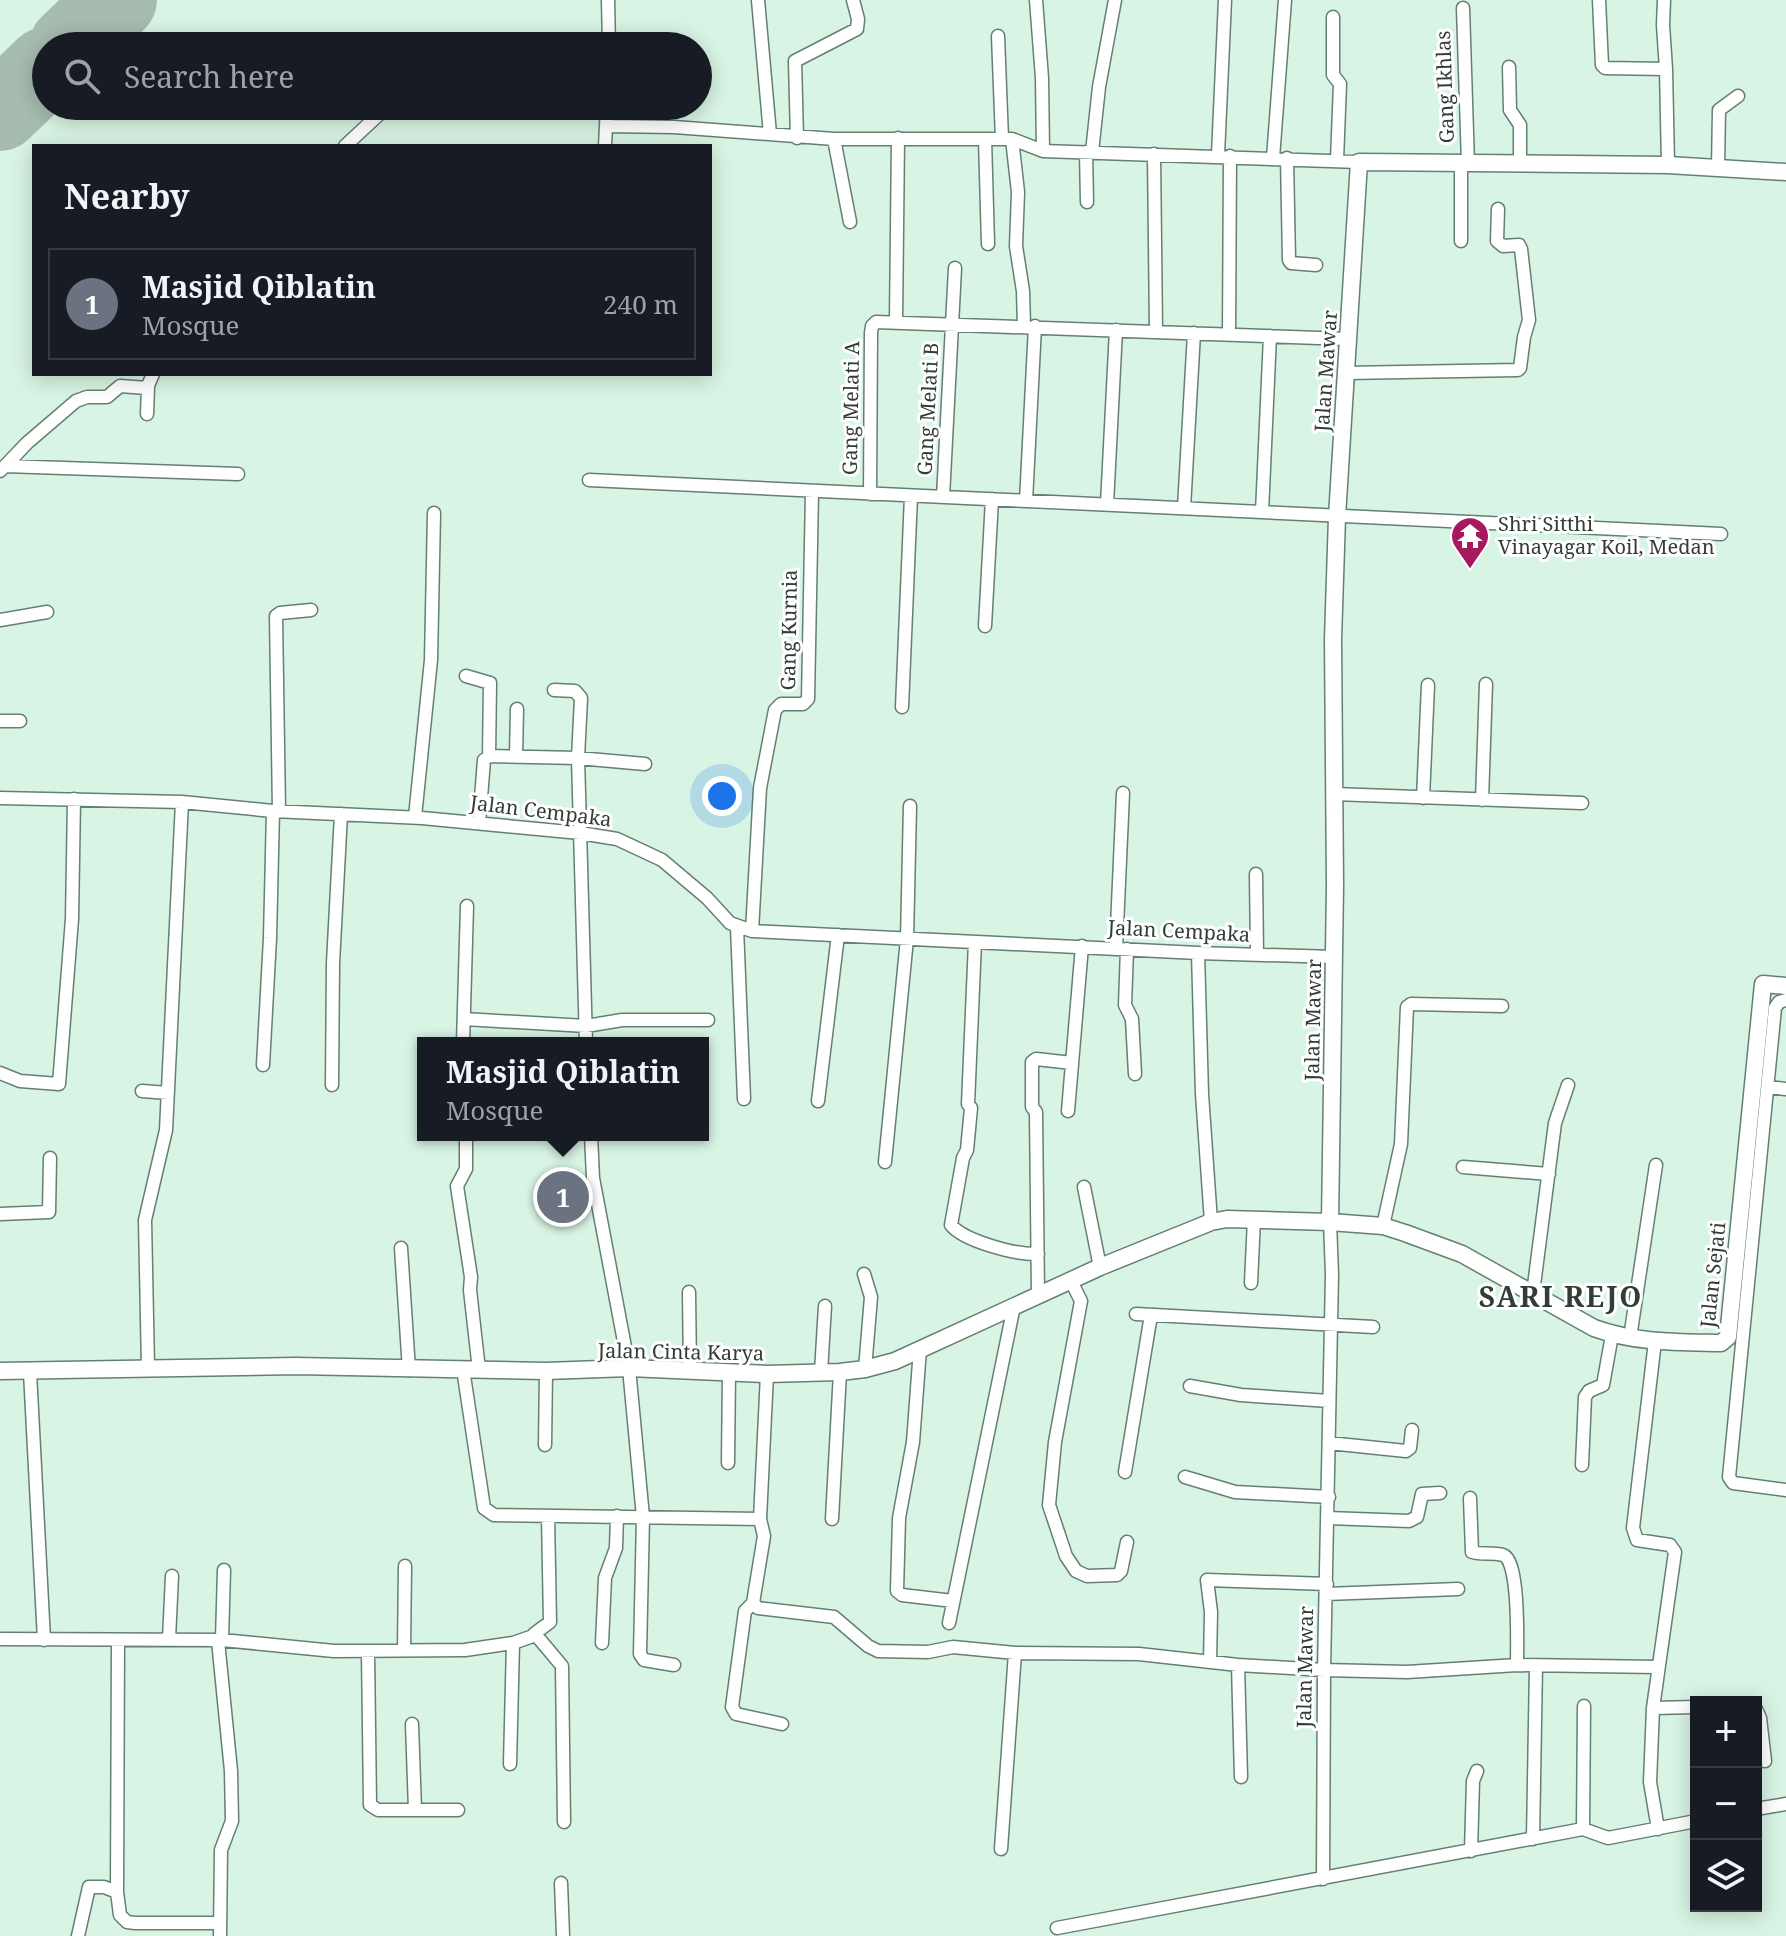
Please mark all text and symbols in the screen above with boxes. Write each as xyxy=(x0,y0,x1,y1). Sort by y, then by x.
street label: Gang Ikhlas xyxy=(1429,30,1460,144)
search box xyxy=(32,32,712,120)
icon: search xyxy=(60,54,104,98)
text: Search here xyxy=(124,56,294,97)
text: Nearby xyxy=(64,173,190,219)
text: Masjid Qiblatin xyxy=(142,266,376,307)
text: 1 xyxy=(85,286,99,322)
text: 240 m xyxy=(603,286,678,322)
text: Mosque xyxy=(142,307,240,343)
street label: Jalan Mawar xyxy=(1308,309,1343,434)
street label: Gang Melati A xyxy=(836,340,865,475)
street label: Gang Melati B xyxy=(911,342,944,476)
place label: Shri Sitthi Vinayagar Koil, Medan xyxy=(1498,510,1715,560)
temple icon: Shri Sitthi Vinayagar Koil, Medan xyxy=(1449,515,1491,570)
street label: Gang Kurnia xyxy=(774,569,803,691)
your location xyxy=(702,776,742,816)
street label: Jalan Cempaka xyxy=(468,788,613,833)
street label: Jalan Cempaka xyxy=(1106,913,1251,948)
street label: Jalan Mawar xyxy=(1298,958,1327,1082)
popup xyxy=(417,1037,709,1141)
text: Masjid Qiblatin xyxy=(446,1051,680,1092)
text: Mosque xyxy=(446,1092,543,1128)
pin: 1 xyxy=(537,1167,589,1227)
street label: Jalan Sejati xyxy=(1693,1220,1732,1330)
district label: SARI REJO xyxy=(1479,1277,1643,1315)
street label: Jalan Cinta Karya xyxy=(597,1337,764,1366)
street label: Jalan Mawar xyxy=(1290,1605,1319,1729)
map controls xyxy=(1690,1696,1762,1912)
button: + xyxy=(1690,1696,1762,1768)
button: − xyxy=(1690,1768,1762,1840)
button: layers xyxy=(1690,1840,1762,1912)

